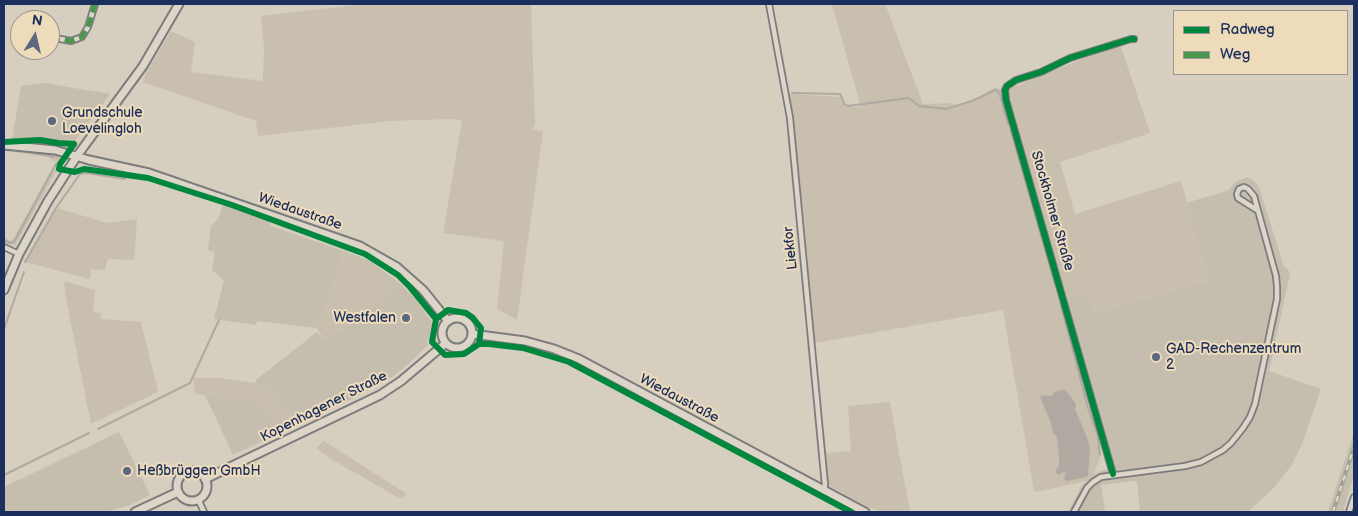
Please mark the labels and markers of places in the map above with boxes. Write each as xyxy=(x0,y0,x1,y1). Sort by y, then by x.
place label: Grundschule Loevelingloh xyxy=(62,105,142,138)
marker: Grundschule Loevelingloh xyxy=(46,115,58,127)
place label: Westfalen xyxy=(334,310,396,326)
marker: Westfalen xyxy=(400,312,412,324)
place label: GAD-Rechenzentrum 2 xyxy=(1166,341,1301,374)
marker: GAD-Rechenzentrum 2 xyxy=(1150,351,1162,363)
place label: Heßbrüggen GmbH xyxy=(137,463,261,479)
marker: Heßbrüggen GmbH xyxy=(121,465,133,477)

